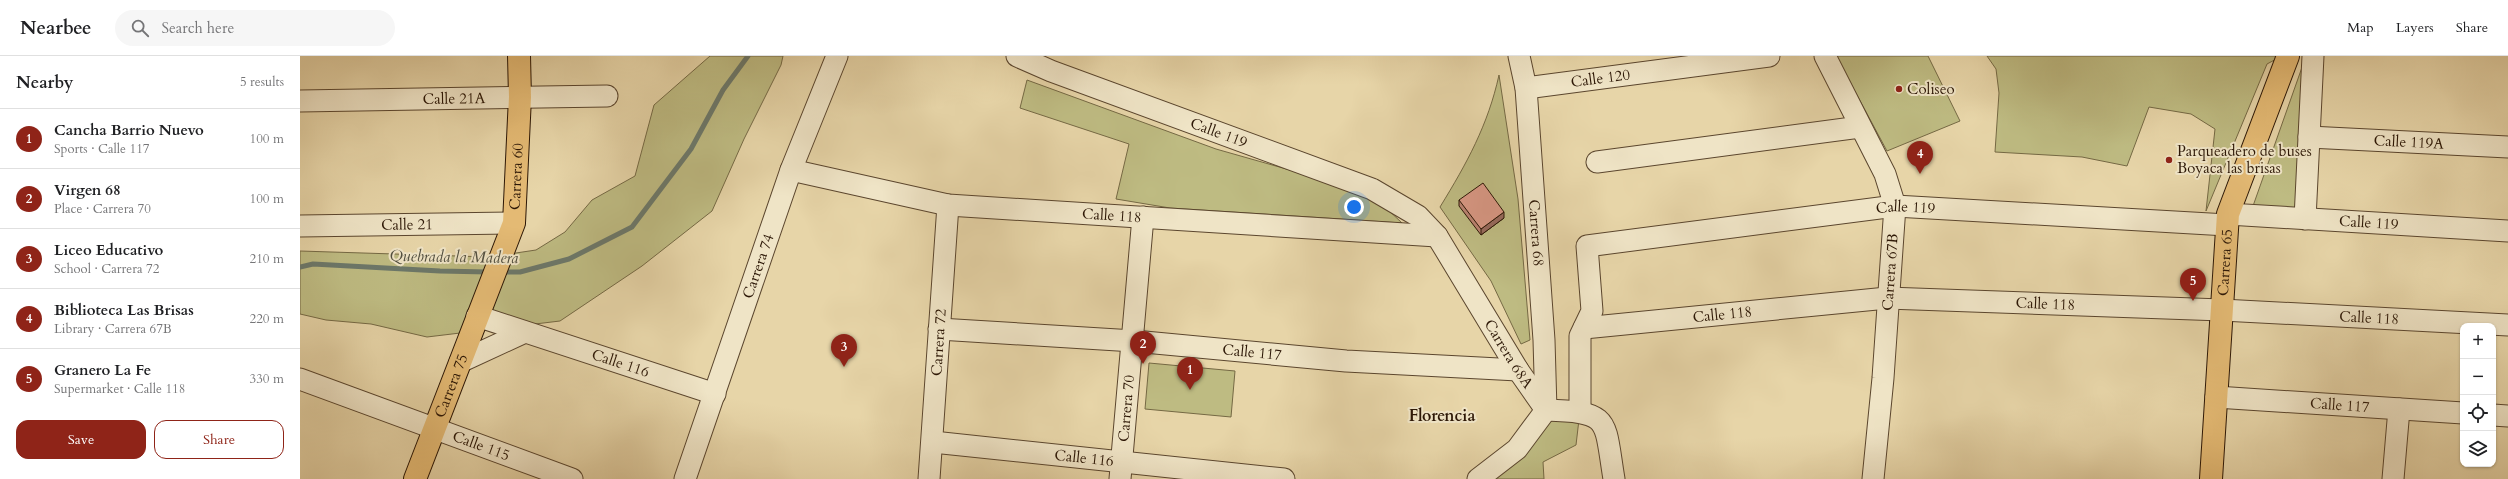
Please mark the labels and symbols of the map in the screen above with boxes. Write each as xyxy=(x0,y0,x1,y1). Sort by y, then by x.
street label: Calle 120 xyxy=(1570,64,1631,92)
place label: Coliseo xyxy=(1907,79,1955,99)
marker: Coliseo xyxy=(1894,84,1904,94)
street label: Calle 21A xyxy=(423,88,486,109)
street label: Calle 119 xyxy=(1187,113,1251,152)
street label: Calle 119A xyxy=(2373,130,2445,154)
pin: 4 xyxy=(1907,141,1933,174)
place label: Parqueadero de buses Boyaca las brisas xyxy=(2177,141,2312,178)
street label: Carrera 60 xyxy=(505,142,528,211)
marker: Parqueadero de buses Boyaca las brisas xyxy=(2164,155,2174,165)
street label: Calle 119 xyxy=(1875,196,1936,218)
your location xyxy=(1344,197,1364,217)
street label: Carrera 68 xyxy=(1524,199,1549,267)
street label: Calle 118 xyxy=(1081,204,1142,227)
street label: Calle 119 xyxy=(2338,211,2399,234)
street label: Calle 21 xyxy=(381,214,433,235)
street label: Carrera 65 xyxy=(2213,228,2237,297)
street label: Carrera 74 xyxy=(738,231,778,301)
street label: Carrera 67B xyxy=(1877,233,1903,311)
water label: Quebrada la Madera xyxy=(389,245,519,269)
pin: 5 xyxy=(2180,268,2206,301)
street label: Calle 118 xyxy=(2015,293,2076,315)
street label: Calle 118 xyxy=(1692,301,1753,327)
street label: Calle 118 xyxy=(2339,306,2399,329)
street label: Carrera 72 xyxy=(926,308,951,377)
street label: Carrera 68A xyxy=(1480,316,1538,393)
pin: 2 xyxy=(1130,331,1156,364)
pin: 3 xyxy=(831,334,857,367)
street label: Calle 117 xyxy=(1222,339,1283,365)
street label: Calle 116 xyxy=(589,344,652,382)
street label: Carrera 75 xyxy=(430,351,473,421)
pin: 1 xyxy=(1177,357,1203,390)
street label: Carrera 70 xyxy=(1113,374,1139,443)
street label: Calle 117 xyxy=(2309,393,2370,417)
district label: Florencia xyxy=(1409,405,1475,427)
street label: Calle 115 xyxy=(450,426,513,465)
street label: Calle 116 xyxy=(1054,445,1115,471)

